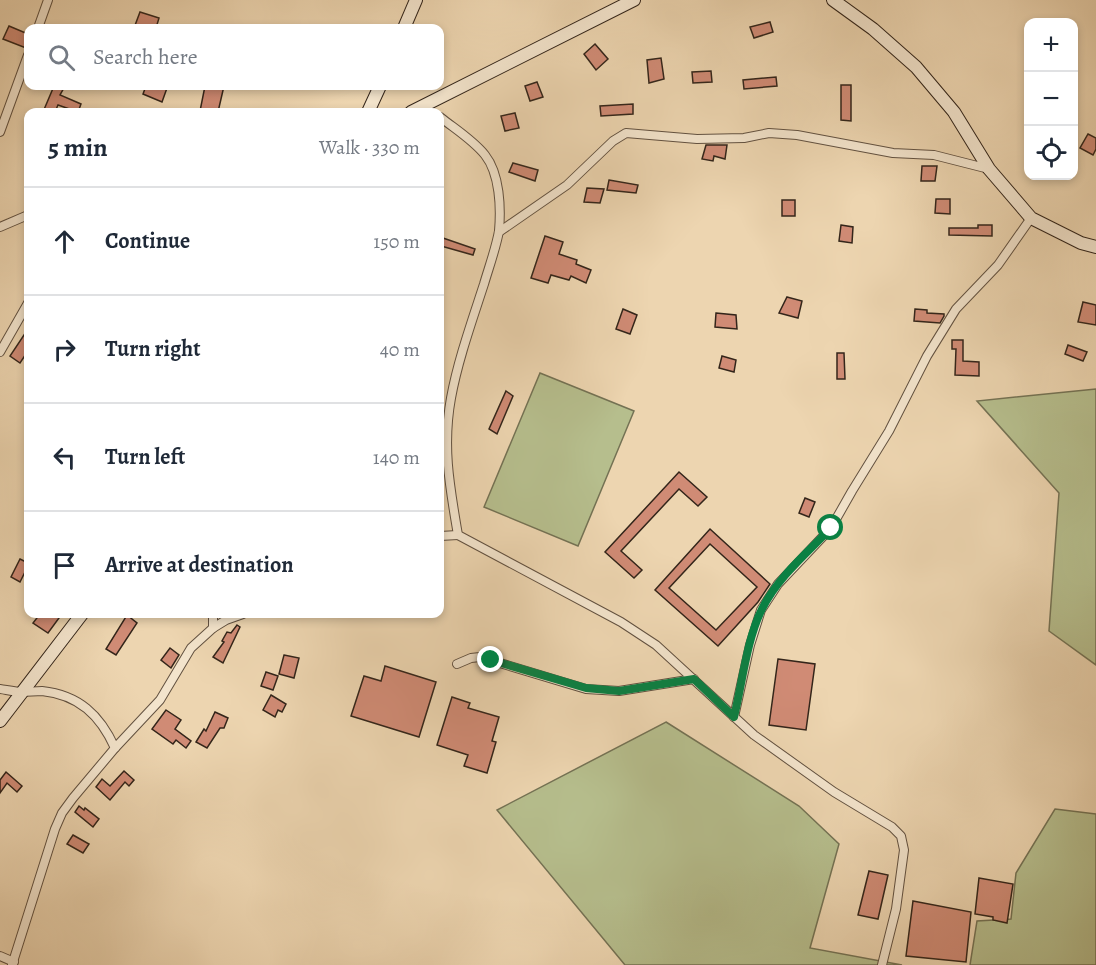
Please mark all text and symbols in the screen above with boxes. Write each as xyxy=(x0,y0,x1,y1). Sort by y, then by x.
map controls xyxy=(1024,18,1078,180)
button: + xyxy=(1024,18,1078,72)
search box xyxy=(24,24,444,90)
icon: search xyxy=(45,41,78,74)
text: Search here xyxy=(93,42,198,72)
button: − xyxy=(1024,72,1078,126)
button: locate xyxy=(1024,126,1078,180)
text: 5 min xyxy=(48,130,108,165)
text: Walk · 330 m xyxy=(319,134,420,161)
icon: ahead xyxy=(48,225,81,258)
text: Continue xyxy=(105,226,190,256)
text: 150 m xyxy=(373,228,420,255)
icon: right xyxy=(48,333,81,366)
text: Turn right xyxy=(105,334,201,364)
text: 40 m xyxy=(380,336,420,363)
icon: left xyxy=(48,441,81,474)
text: Turn left xyxy=(105,442,185,472)
text: 140 m xyxy=(373,444,420,471)
route start xyxy=(817,514,843,540)
icon: arrive xyxy=(48,549,81,582)
text: Arrive at destination xyxy=(105,550,294,580)
route end xyxy=(477,646,503,672)

